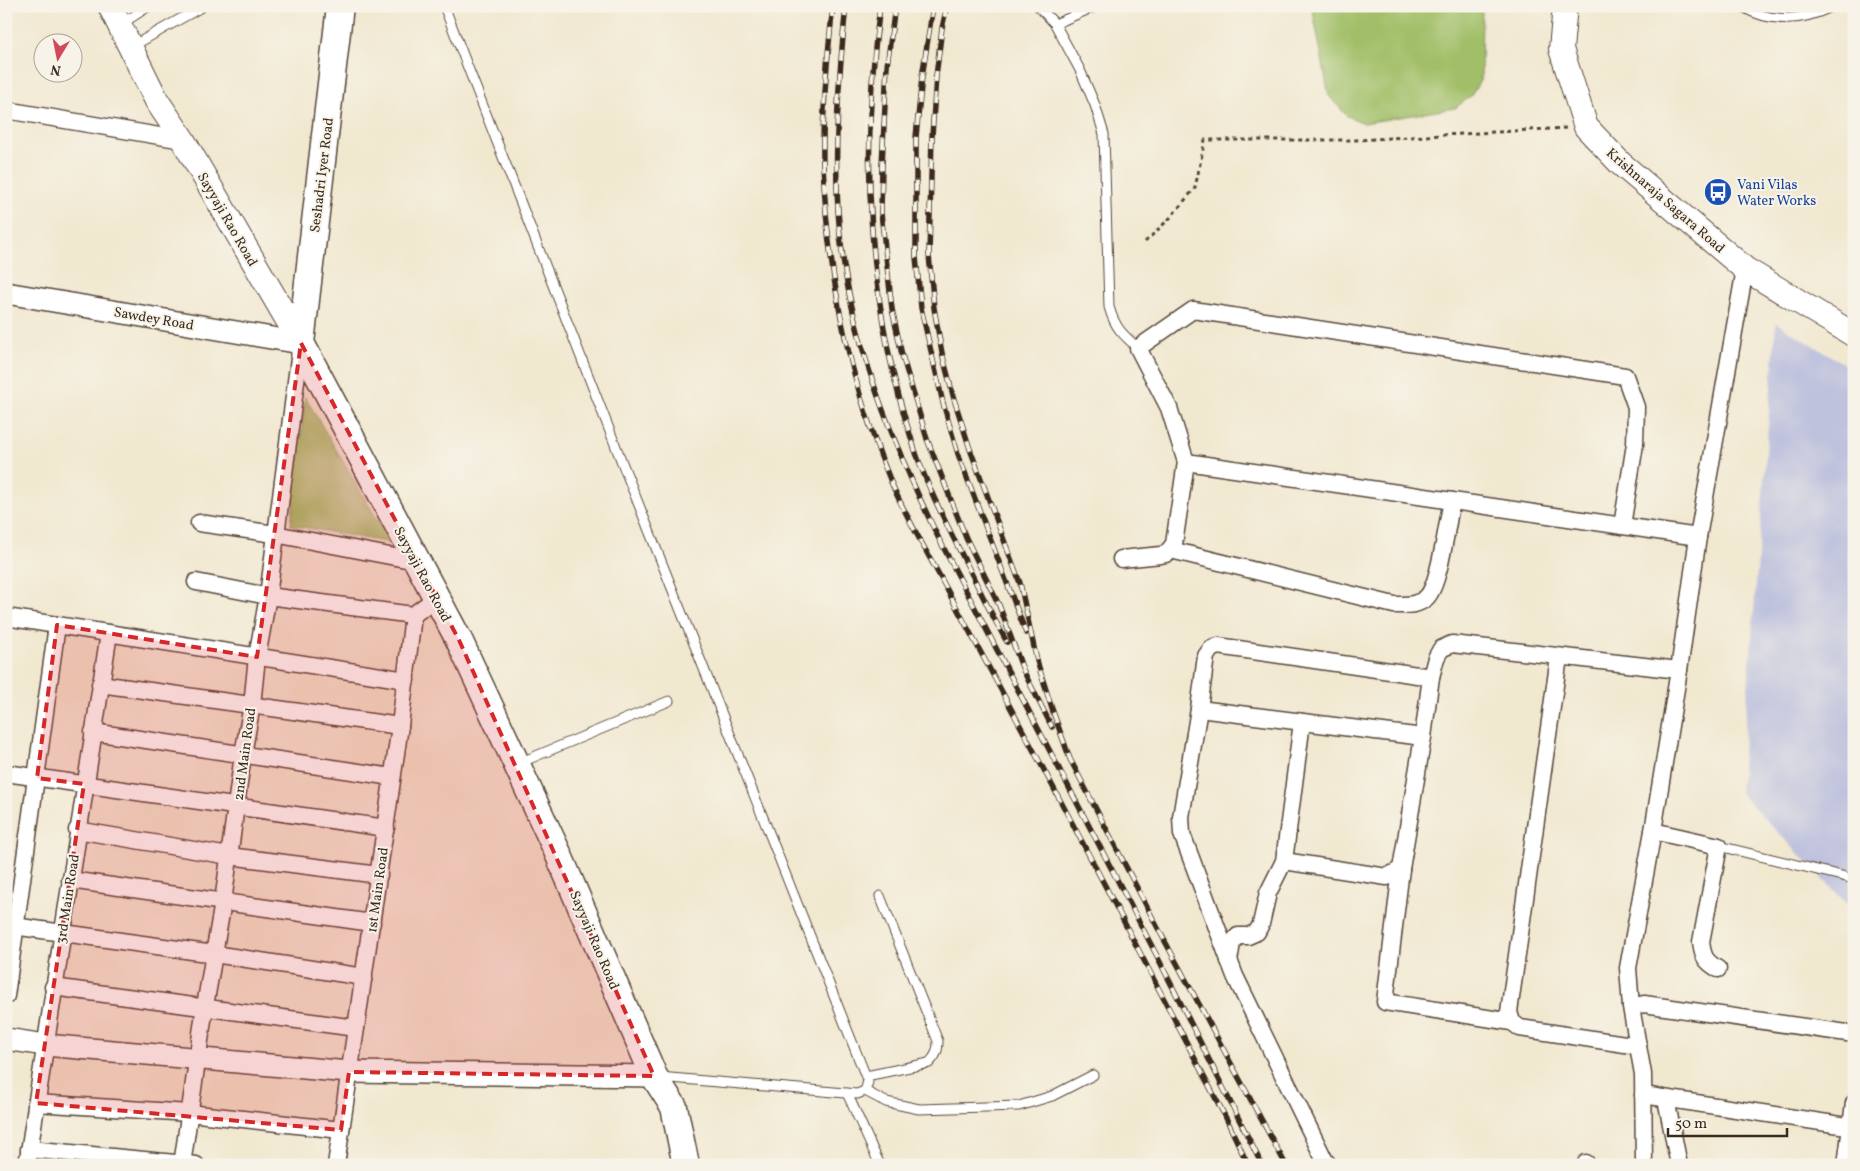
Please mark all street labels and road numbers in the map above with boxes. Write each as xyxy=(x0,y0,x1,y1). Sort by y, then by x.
street label: Seshadri Iyer Road xyxy=(306,116,339,234)
street label: Krishnaraja Sagara Road xyxy=(1601,144,1729,258)
street label: Sayyaji Rao Road xyxy=(192,169,261,270)
street label: Sawdey Road xyxy=(112,303,195,336)
street label: Sayyaji Rao Road xyxy=(388,524,455,626)
street label: 2nd Main Road xyxy=(230,706,261,802)
street label: 1st Main Road xyxy=(363,846,394,934)
street label: 3rd Main Road xyxy=(52,853,85,946)
street label: Sayyaji Rao Road xyxy=(564,888,623,993)

